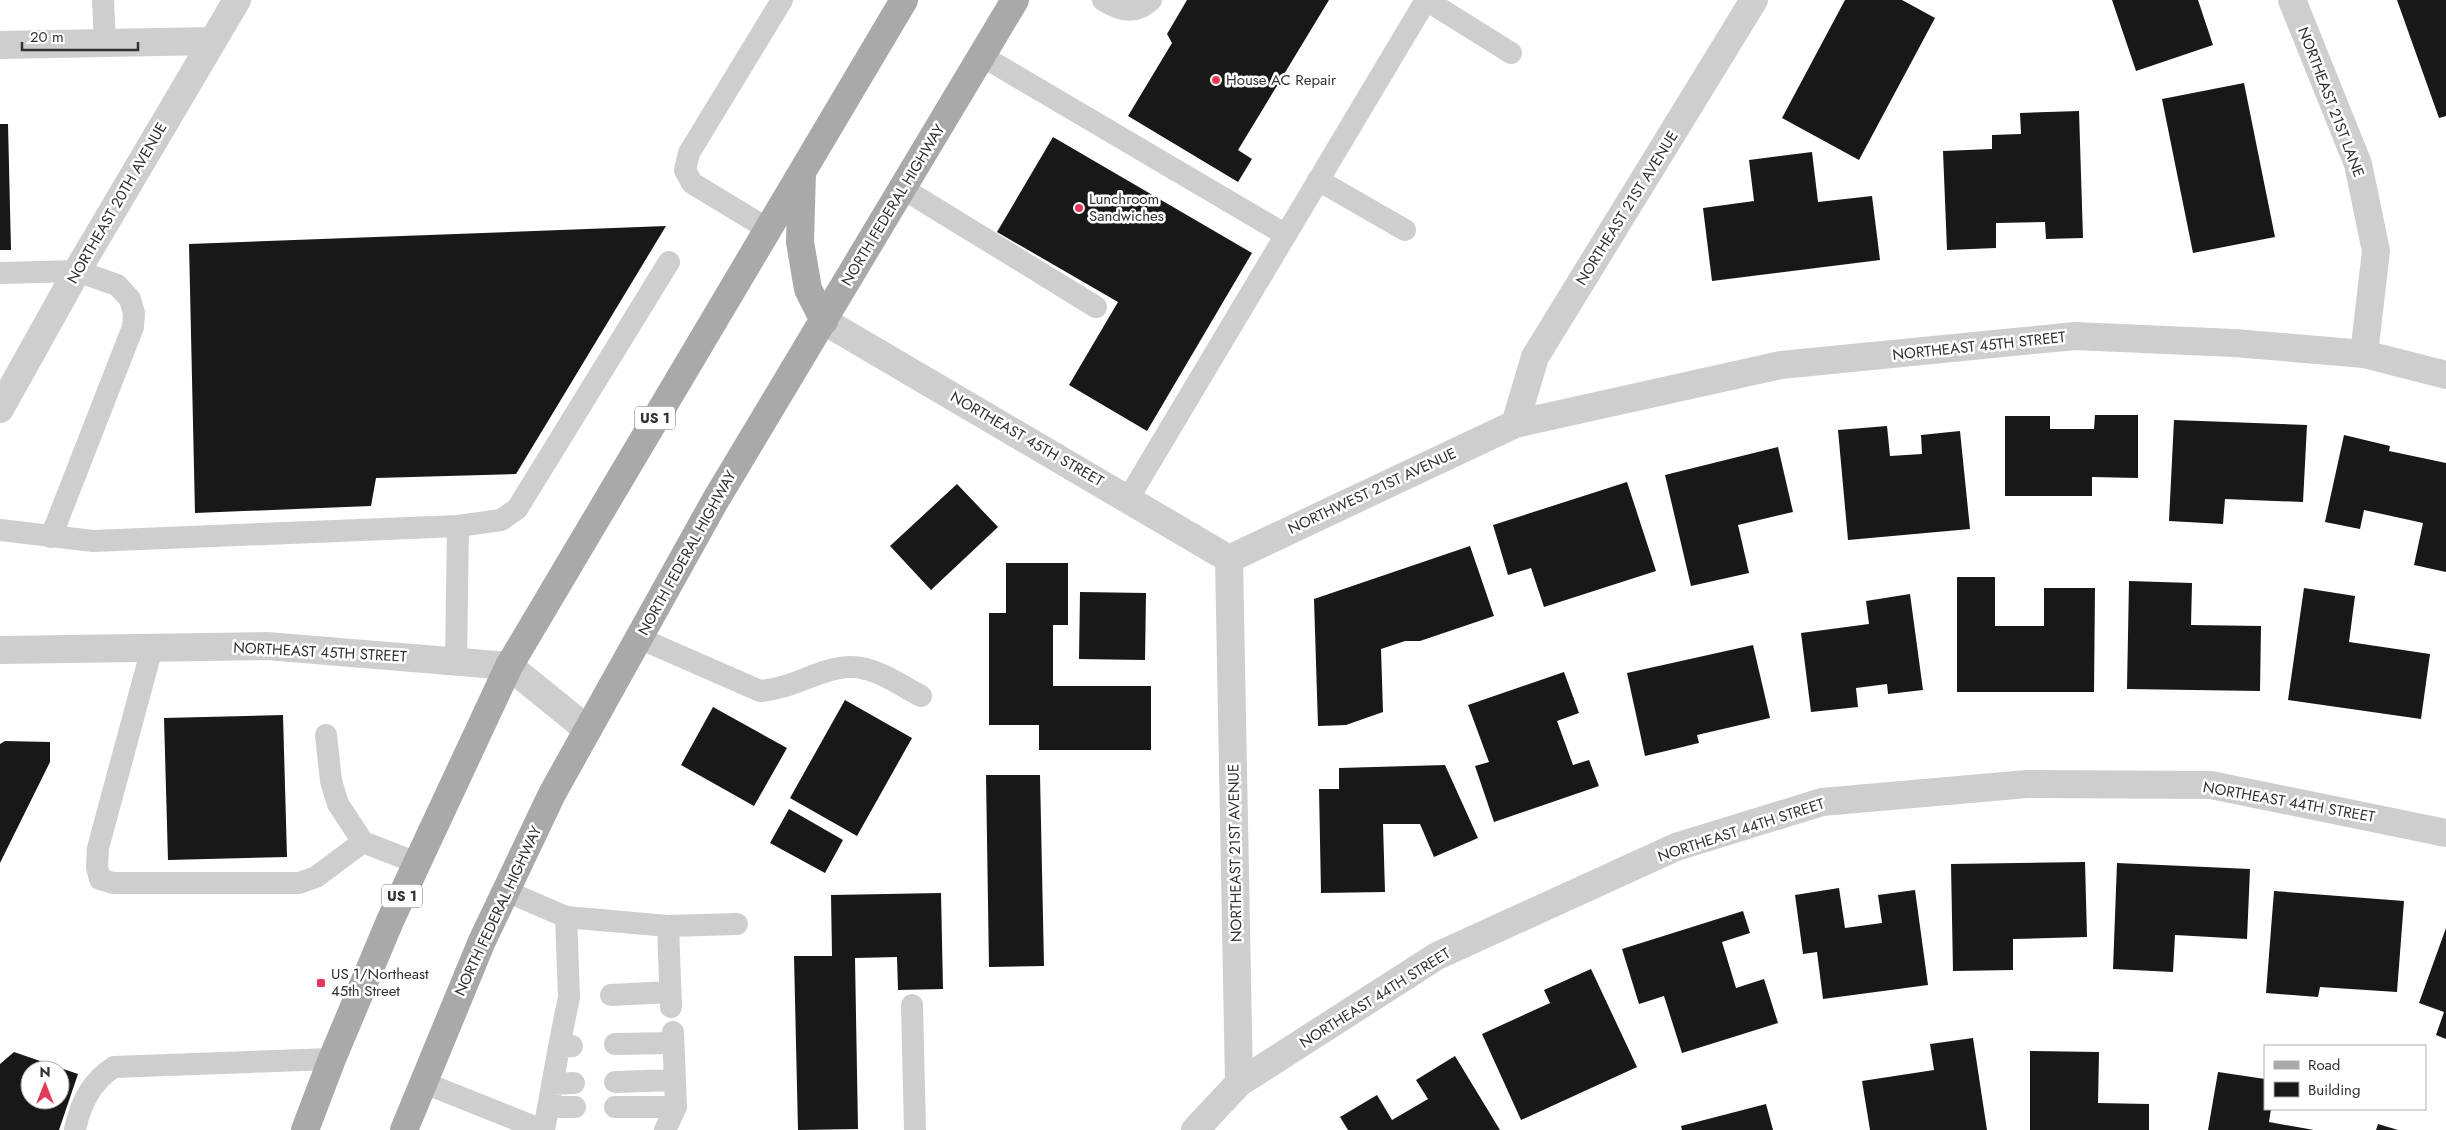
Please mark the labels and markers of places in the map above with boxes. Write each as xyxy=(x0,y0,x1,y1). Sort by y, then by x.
place label: House AC Repair xyxy=(1226,69,1337,91)
marker: House AC Repair xyxy=(1210,74,1222,86)
place label: Lunchroom Sandwiches xyxy=(1089,188,1164,227)
marker: Lunchroom Sandwiches xyxy=(1073,202,1085,214)
place label: US 1/Northeast 45th Street xyxy=(331,963,429,1002)
marker: US 1/Northeast 45th Street xyxy=(315,977,327,989)

